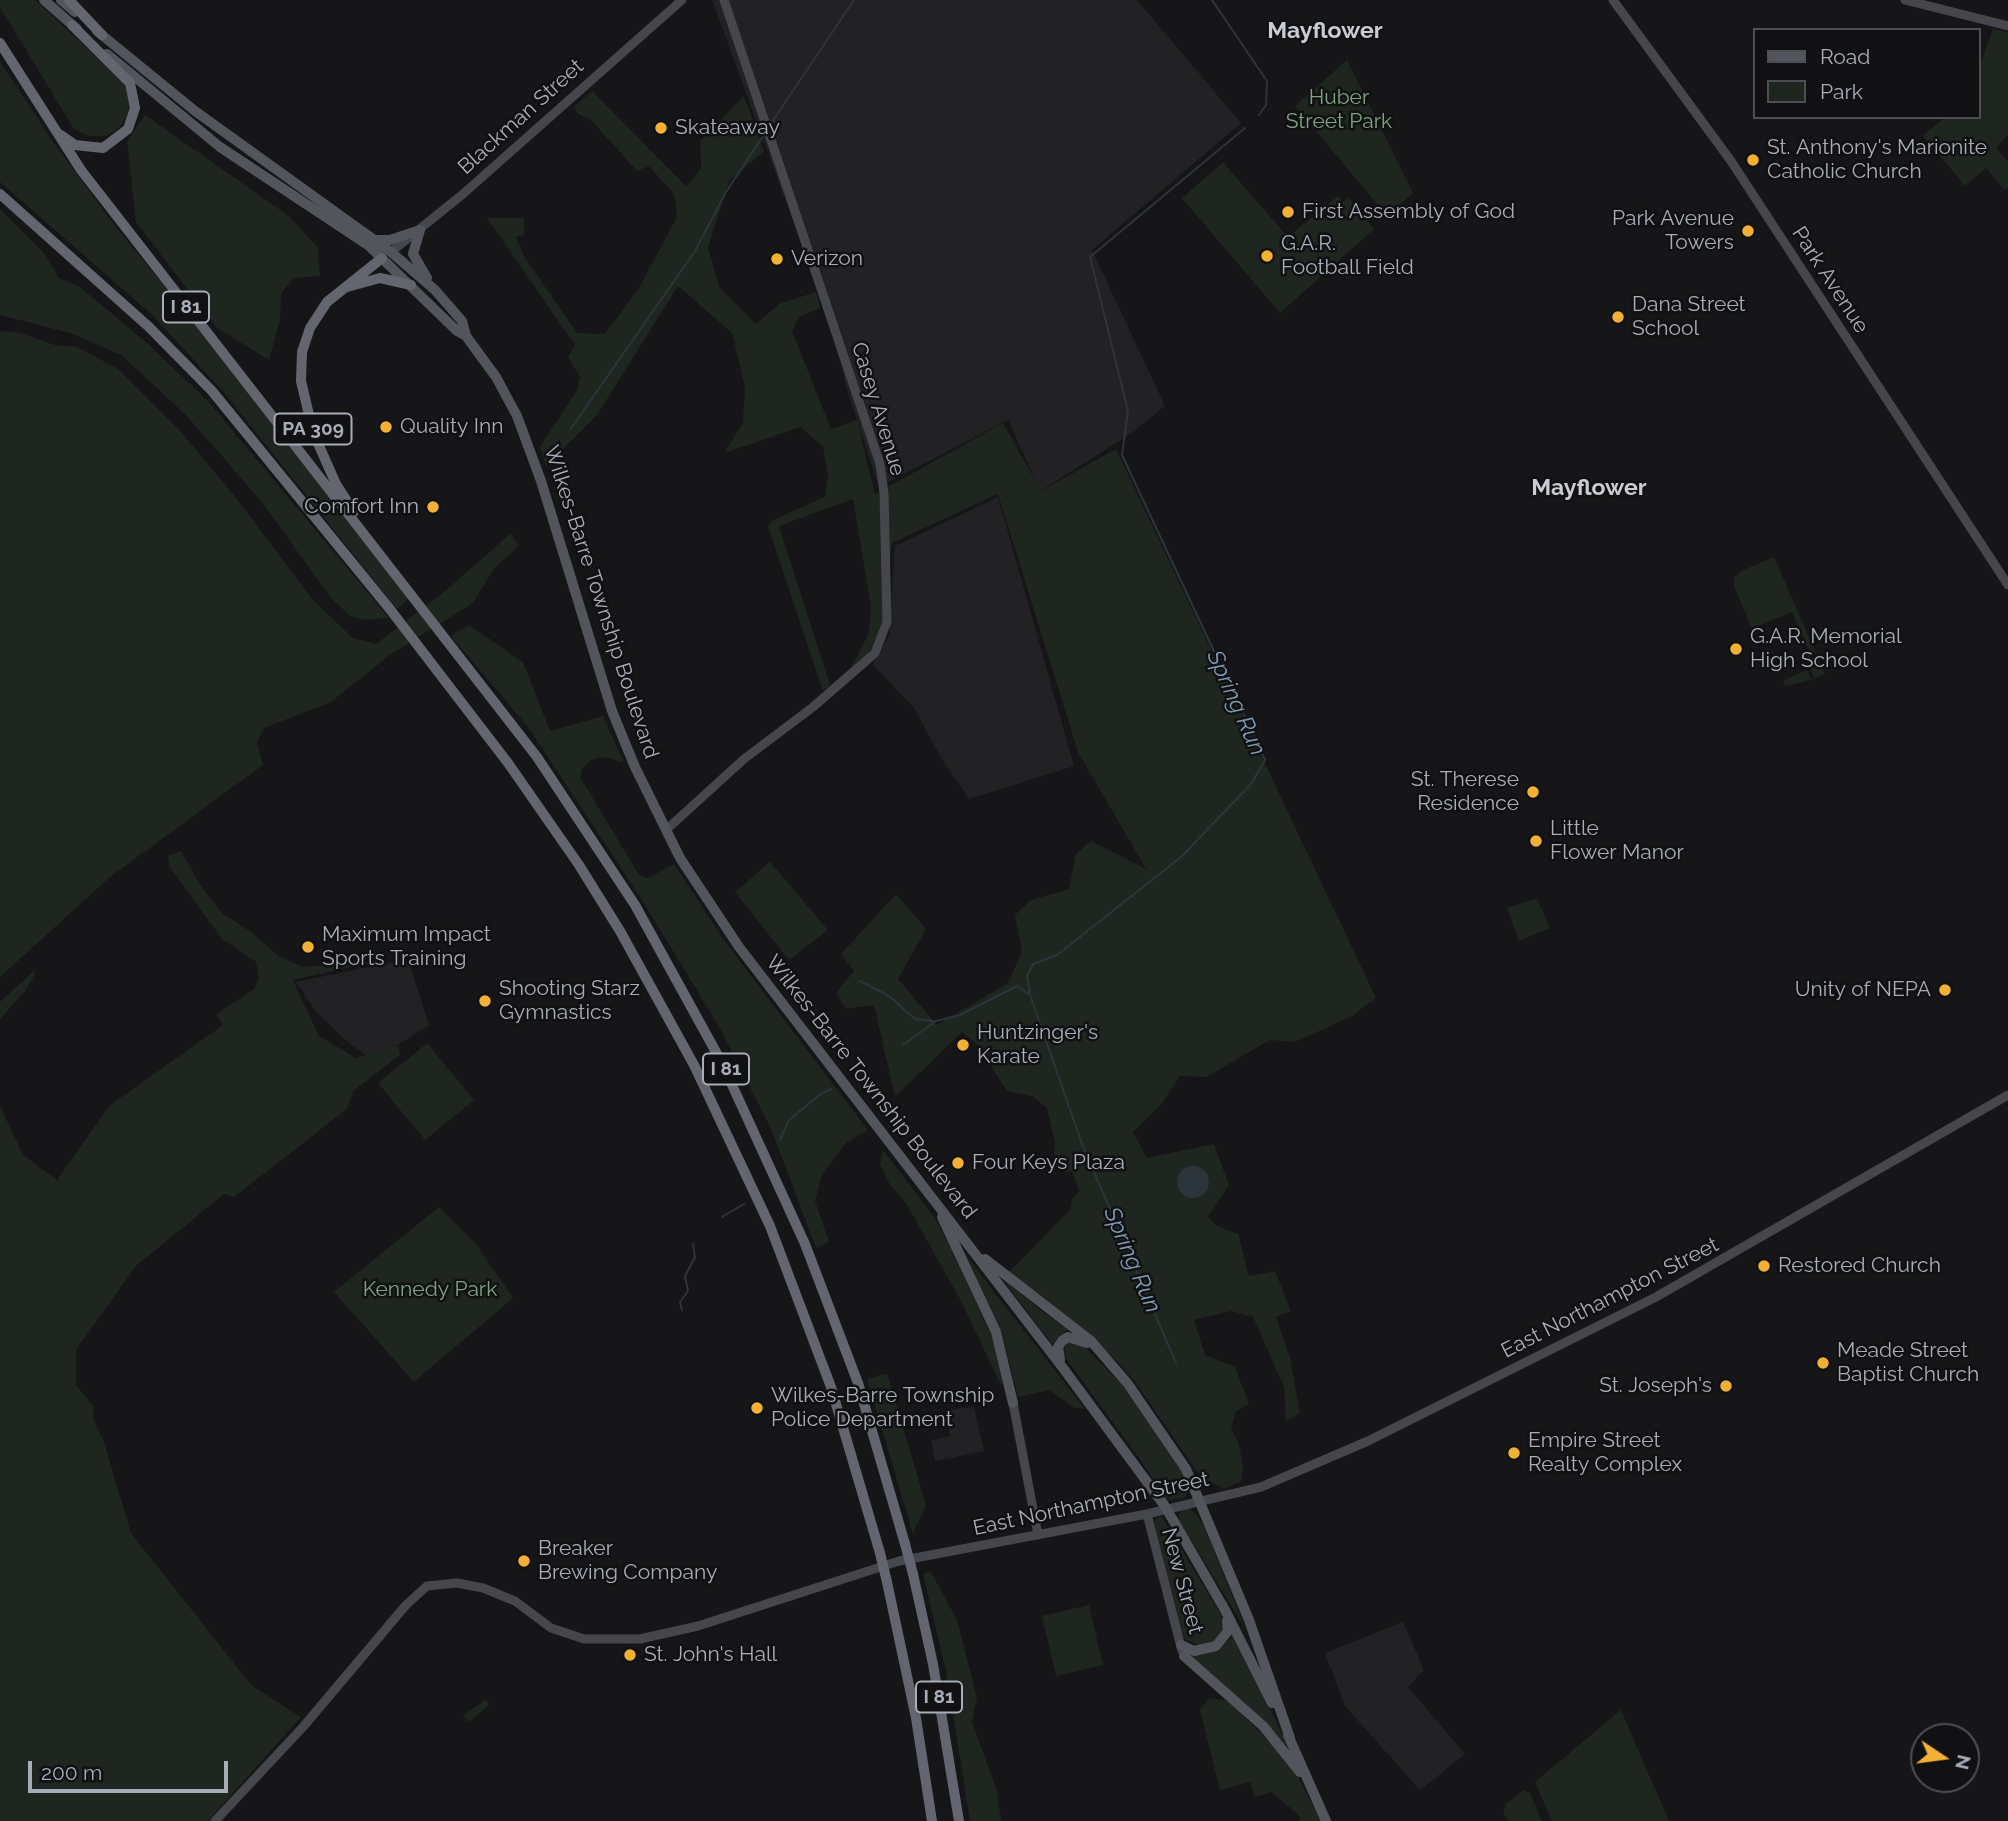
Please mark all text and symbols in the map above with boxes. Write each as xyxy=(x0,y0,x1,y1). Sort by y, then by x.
district label: Mayflower xyxy=(1267,17,1383,45)
legend xyxy=(1752,28,1980,119)
text: Road xyxy=(1820,44,1870,69)
street label: Blackman Street xyxy=(453,54,589,180)
text: Park xyxy=(1820,79,1863,104)
park label: Huber Street Park xyxy=(1286,85,1392,135)
place label: Skateaway xyxy=(675,115,780,141)
marker: Skateaway xyxy=(653,120,669,136)
place label: St. Anthony's Marionite Catholic Church xyxy=(1767,135,1987,185)
marker: St. Anthony's Marionite Catholic Church xyxy=(1745,152,1761,168)
place label: First Assembly of God xyxy=(1302,199,1515,225)
marker: First Assembly of God xyxy=(1280,204,1296,220)
place label: Park Avenue Towers xyxy=(1612,206,1734,256)
street label: Park Avenue xyxy=(1786,222,1874,338)
marker: Park Avenue Towers xyxy=(1740,223,1756,239)
place label: G.A.R. Football Field xyxy=(1281,231,1414,281)
place label: Verizon xyxy=(791,246,863,272)
marker: G.A.R. Football Field xyxy=(1259,248,1275,264)
marker: Verizon xyxy=(769,251,785,267)
road number: I 81 xyxy=(163,292,209,322)
place label: Dana Street School xyxy=(1632,292,1746,342)
marker: Dana Street School xyxy=(1610,309,1626,325)
street label: Casey Avenue xyxy=(846,339,910,479)
road number: PA 309 xyxy=(274,414,352,444)
place label: Quality Inn xyxy=(400,414,503,440)
marker: Quality Inn xyxy=(378,419,394,435)
street label: Wilkes-Barre Township Boulevard xyxy=(538,442,664,762)
district label: Mayflower xyxy=(1531,474,1647,502)
place label: Comfort Inn xyxy=(304,494,419,520)
marker: Comfort Inn xyxy=(425,499,441,515)
place label: G.A.R. Memorial High School xyxy=(1750,624,1902,674)
marker: G.A.R. Memorial High School xyxy=(1728,641,1744,657)
water label: Spring Run xyxy=(1201,646,1271,760)
place label: St. Therese Residence xyxy=(1411,767,1519,817)
marker: St. Therese Residence xyxy=(1525,784,1541,800)
place label: Little Flower Manor xyxy=(1550,816,1684,866)
marker: Little Flower Manor xyxy=(1528,833,1544,849)
place label: Maximum Impact Sports Training xyxy=(322,922,491,972)
marker: Maximum Impact Sports Training xyxy=(300,939,316,955)
street label: Wilkes-Barre Township Boulevard xyxy=(760,950,982,1224)
place label: Shooting Starz Gymnastics xyxy=(499,976,640,1026)
place label: Unity of NEPA xyxy=(1795,977,1931,1003)
marker: Unity of NEPA xyxy=(1937,982,1953,998)
marker: Shooting Starz Gymnastics xyxy=(477,993,493,1009)
place label: Huntzinger's Karate xyxy=(977,1020,1098,1070)
marker: Huntzinger's Karate xyxy=(955,1037,971,1053)
road number: I 81 xyxy=(703,1054,749,1084)
place label: Four Keys Plaza xyxy=(972,1150,1125,1176)
marker: Four Keys Plaza xyxy=(950,1155,966,1171)
water label: Spring Run xyxy=(1097,1203,1167,1317)
street label: East Northampton Street xyxy=(1497,1232,1723,1364)
place label: Restored Church xyxy=(1778,1253,1941,1279)
marker: Restored Church xyxy=(1756,1258,1772,1274)
park label: Kennedy Park xyxy=(363,1277,497,1303)
place label: Meade Street Baptist Church xyxy=(1837,1338,1979,1388)
marker: Meade Street Baptist Church xyxy=(1815,1355,1831,1371)
place label: St. Joseph's xyxy=(1599,1373,1712,1399)
marker: St. Joseph's xyxy=(1718,1378,1734,1394)
place label: Wilkes-Barre Township Police Department xyxy=(771,1383,994,1433)
marker: Wilkes-Barre Township Police Department xyxy=(749,1400,765,1416)
place label: Empire Street Realty Complex xyxy=(1528,1428,1682,1478)
marker: Empire Street Realty Complex xyxy=(1506,1445,1522,1461)
street label: East Northampton Street xyxy=(971,1467,1211,1541)
street label: New Street xyxy=(1156,1525,1208,1637)
place label: Breaker Brewing Company xyxy=(538,1536,717,1586)
marker: Breaker Brewing Company xyxy=(516,1553,532,1569)
place label: St. John's Hall xyxy=(644,1642,777,1668)
marker: St. John's Hall xyxy=(622,1647,638,1663)
road number: I 81 xyxy=(916,1681,962,1712)
north arrow xyxy=(1910,1723,1980,1793)
scale bar xyxy=(32,1748,231,1792)
text: N xyxy=(1951,1753,1976,1772)
text: 200 m xyxy=(41,1760,102,1785)

